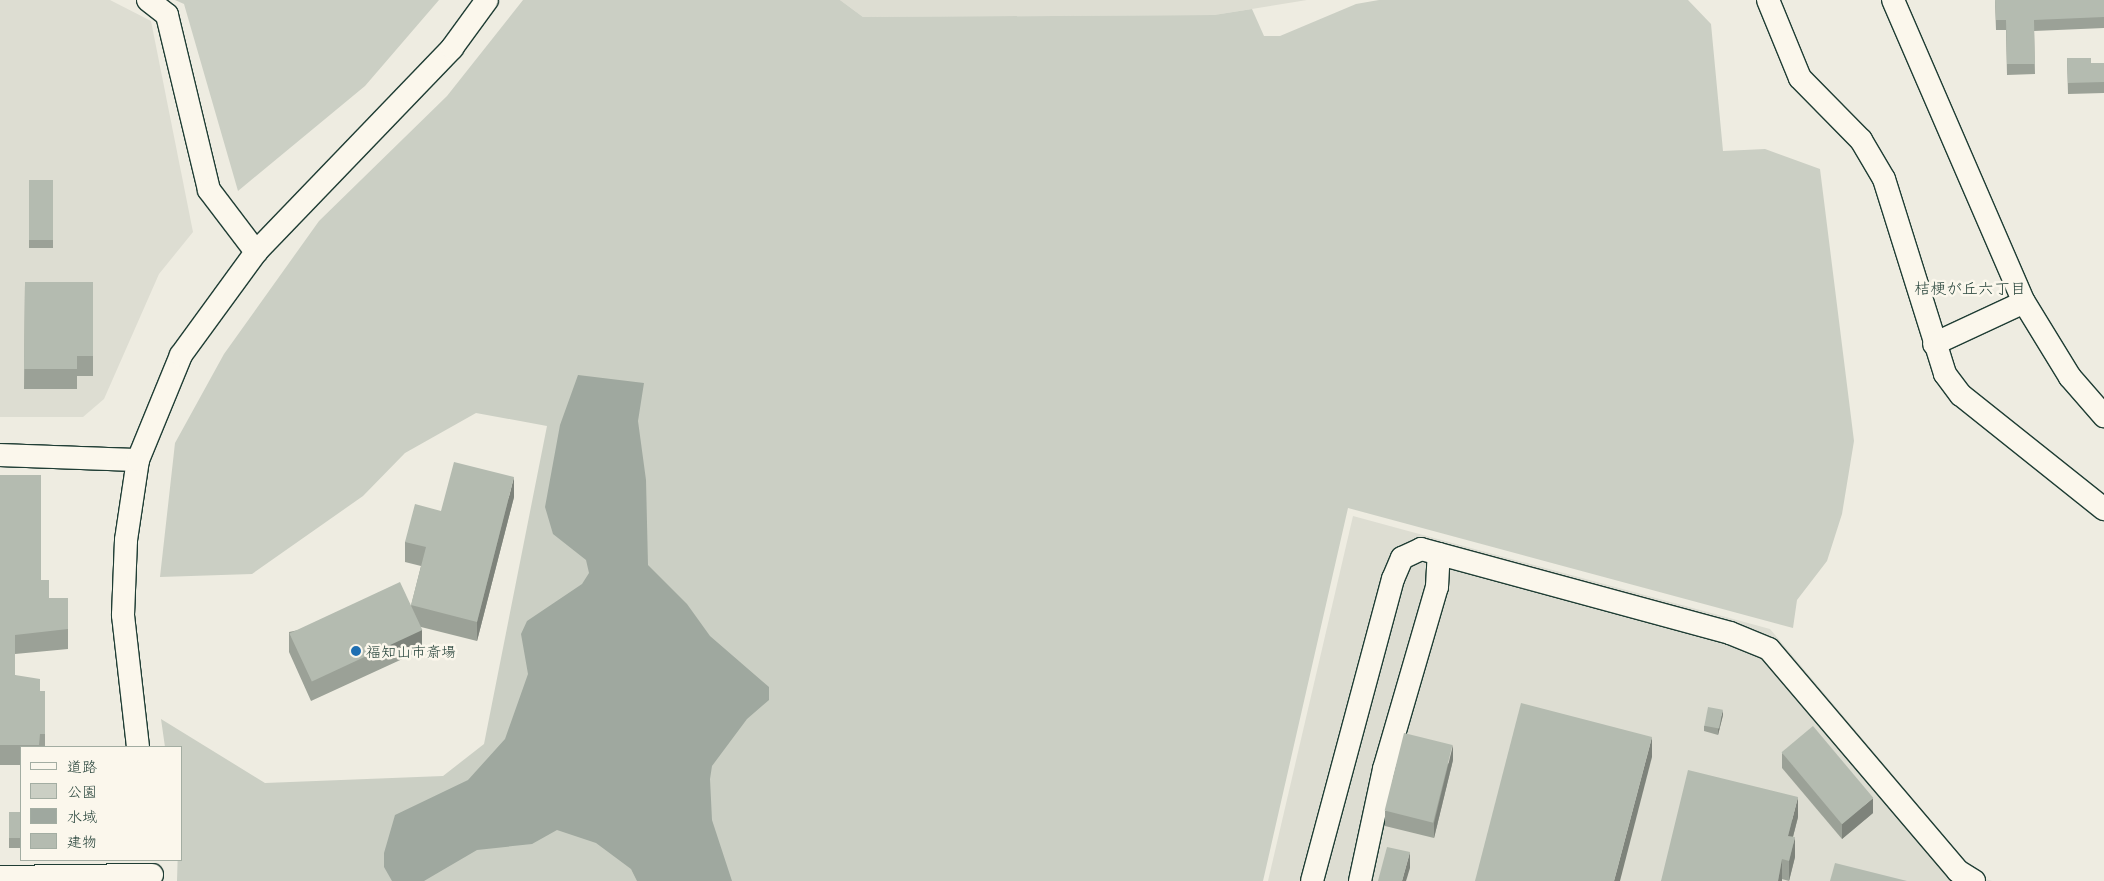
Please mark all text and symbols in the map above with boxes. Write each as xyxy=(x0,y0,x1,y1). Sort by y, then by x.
district label: 桔梗が丘六丁目 xyxy=(1914,277,2026,297)
place label: 福知山市斎場 xyxy=(366,642,456,660)
marker: 福知山市斎場 xyxy=(350,645,362,657)
legend xyxy=(20,746,182,861)
text: 道路 xyxy=(67,754,97,777)
text: 公園 xyxy=(67,779,97,802)
text: 水域 xyxy=(67,804,97,827)
text: 建物 xyxy=(67,829,97,852)

